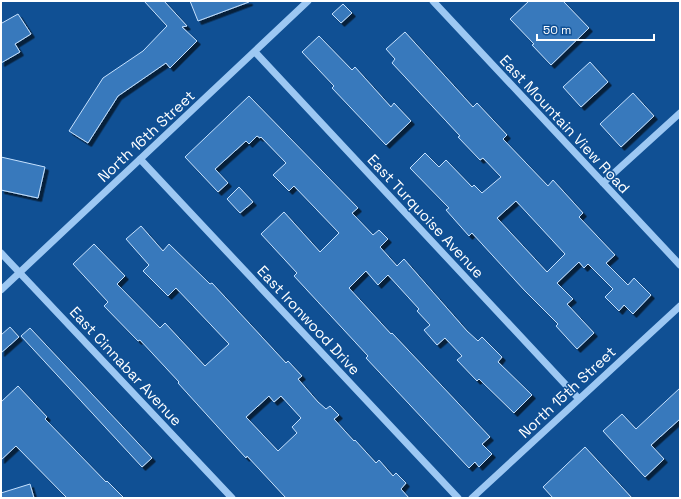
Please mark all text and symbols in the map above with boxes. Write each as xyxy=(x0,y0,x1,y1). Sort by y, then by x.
scale bar xyxy=(537,16,654,42)
text: 50 m xyxy=(543,22,571,38)
street label: East Mountain View Road xyxy=(496,51,634,197)
street label: North 16th Street xyxy=(93,86,199,186)
street label: East Turquoise Avenue xyxy=(364,150,488,282)
street label: East Ironwood Drive xyxy=(253,261,365,379)
street label: East Cinnabar Avenue xyxy=(66,302,186,430)
street label: North 15th Street xyxy=(514,342,620,442)

